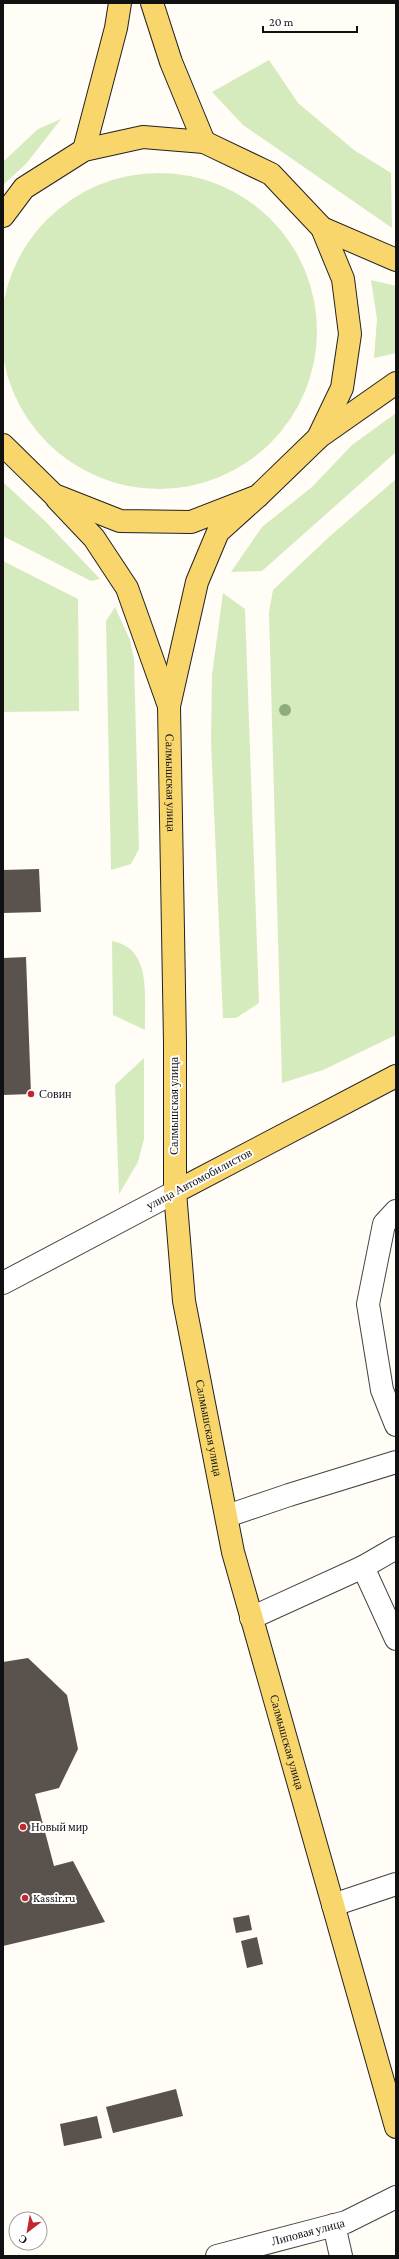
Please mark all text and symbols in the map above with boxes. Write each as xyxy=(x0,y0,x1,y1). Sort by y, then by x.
scale bar xyxy=(263,8,357,34)
text: 20 m xyxy=(269,15,294,29)
street label: Салмышская улица xyxy=(162,734,178,833)
street label: Салмышская улица xyxy=(167,1056,181,1155)
place label: Совин xyxy=(39,1087,72,1101)
marker: Совин xyxy=(26,1089,36,1099)
street label: улица Автомобилистов xyxy=(144,1145,254,1213)
street label: Салмышская улица xyxy=(193,1379,225,1478)
street label: Салмышская улица xyxy=(267,1693,307,1792)
place label: Новый мир xyxy=(31,1820,88,1834)
marker: Новый мир xyxy=(18,1822,28,1832)
place label: Kassir.ru xyxy=(33,1891,76,1905)
marker: Kassir.ru xyxy=(20,1893,30,1903)
north arrow xyxy=(8,2211,48,2251)
street label: Липовая улица xyxy=(270,2216,347,2248)
text: С xyxy=(16,2232,29,2247)

